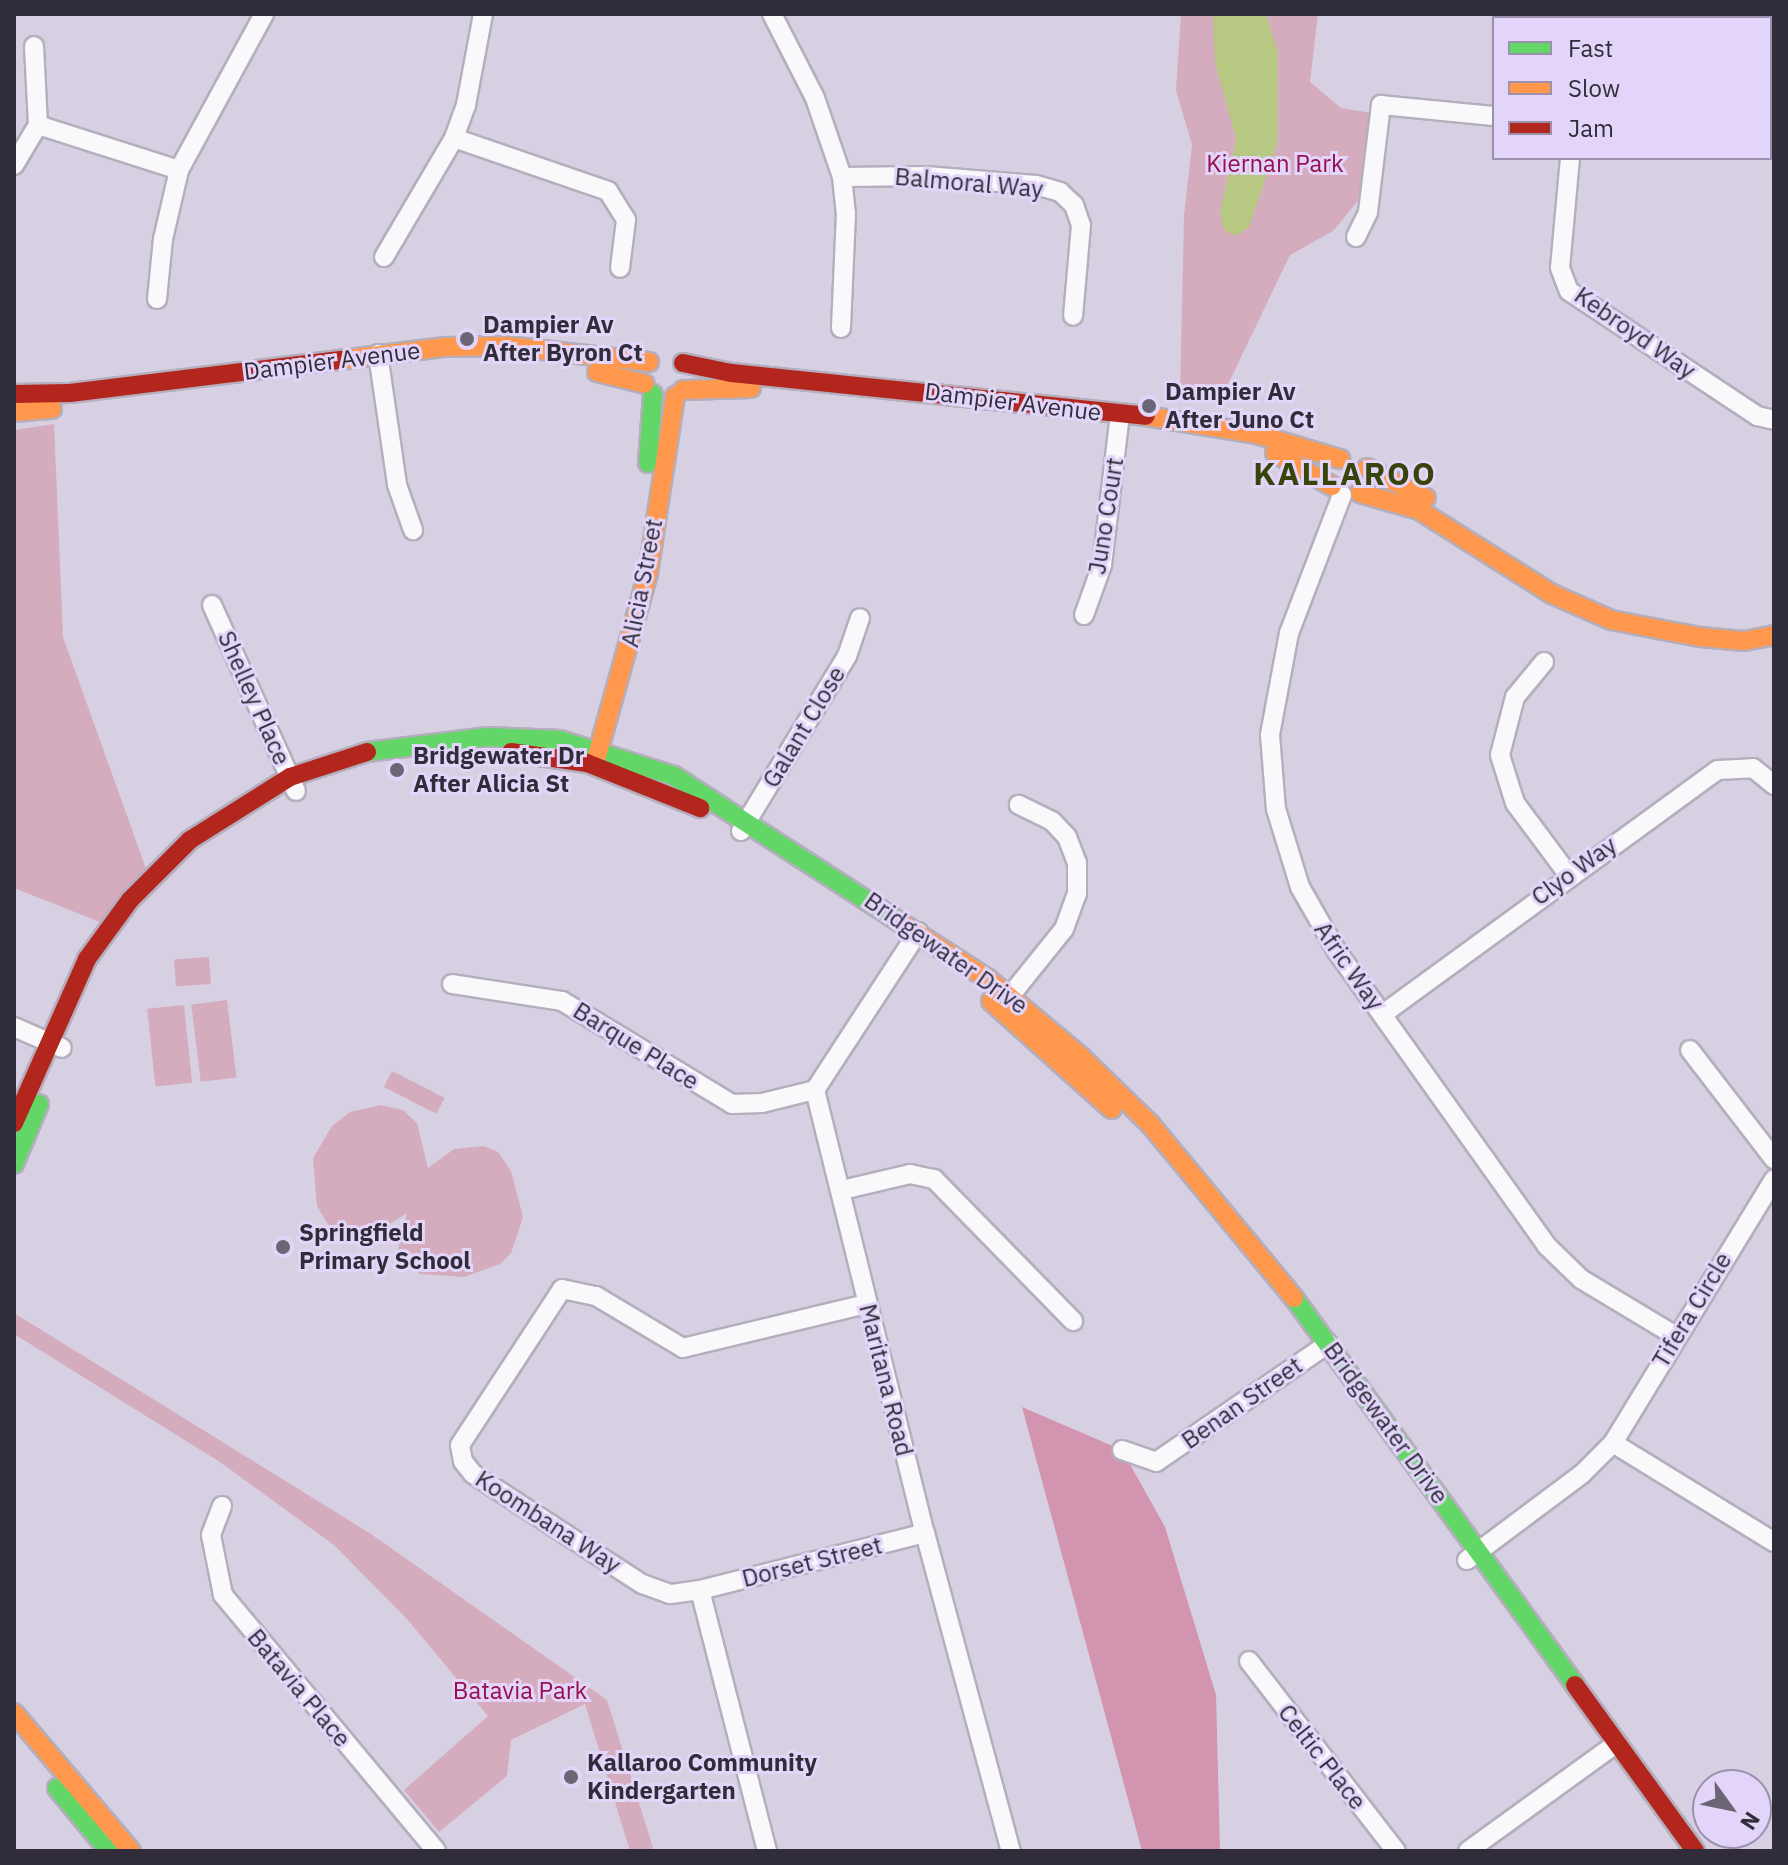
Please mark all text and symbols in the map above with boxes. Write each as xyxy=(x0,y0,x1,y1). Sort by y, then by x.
legend xyxy=(1492,16,1772,160)
text: Fast xyxy=(1568,32,1613,64)
text: Slow xyxy=(1568,72,1620,104)
text: Jam xyxy=(1568,112,1614,144)
park label: Kiernan Park xyxy=(1206,150,1344,178)
street label: Balmoral Way xyxy=(894,162,1044,204)
street label: Kebroyd Way xyxy=(1569,281,1701,385)
place label: Dampier Av After Byron Ct xyxy=(483,311,643,367)
marker: Dampier Av After Byron Ct xyxy=(458,330,476,348)
street label: Dampier Avenue xyxy=(242,336,422,386)
street label: Dampier Avenue xyxy=(923,377,1103,427)
place label: Dampier Av After Juno Ct xyxy=(1165,378,1314,434)
marker: Dampier Av After Juno Ct xyxy=(1140,397,1158,415)
district label: KALLAROO xyxy=(1253,454,1437,492)
street label: Juno Court xyxy=(1083,456,1129,576)
street label: Alicia Street xyxy=(615,516,669,650)
street label: Shelley Place xyxy=(212,627,296,769)
street label: Galant Close xyxy=(757,661,851,793)
place label: Bridgewater Dr After Alicia St xyxy=(413,742,584,798)
marker: Bridgewater Dr After Alicia St xyxy=(388,761,406,779)
street label: Clyo Way xyxy=(1526,831,1622,911)
street label: Bridgewater Drive xyxy=(859,886,1033,1020)
street label: Afric Way xyxy=(1308,916,1390,1016)
street label: Barque Place xyxy=(568,996,704,1096)
place label: Springfield Primary School xyxy=(299,1219,471,1275)
marker: Springfield Primary School xyxy=(274,1238,292,1256)
street label: Tifera Circle xyxy=(1646,1247,1738,1373)
street label: Maritana Road xyxy=(853,1301,919,1459)
street label: Bridgewater Drive xyxy=(1318,1337,1454,1509)
street label: Benan Street xyxy=(1176,1351,1308,1455)
street label: Koombana Way xyxy=(470,1464,626,1580)
street label: Dorset Street xyxy=(739,1531,885,1593)
street label: Batavia Place xyxy=(241,1623,357,1753)
park label: Batavia Park xyxy=(453,1677,587,1705)
street label: Celtic Place xyxy=(1272,1699,1372,1815)
place label: Kallaroo Community Kindergarten xyxy=(587,1749,817,1805)
marker: Kallaroo Community Kindergarten xyxy=(562,1768,580,1786)
north arrow xyxy=(1692,1769,1772,1849)
text: N xyxy=(1734,1807,1767,1836)

